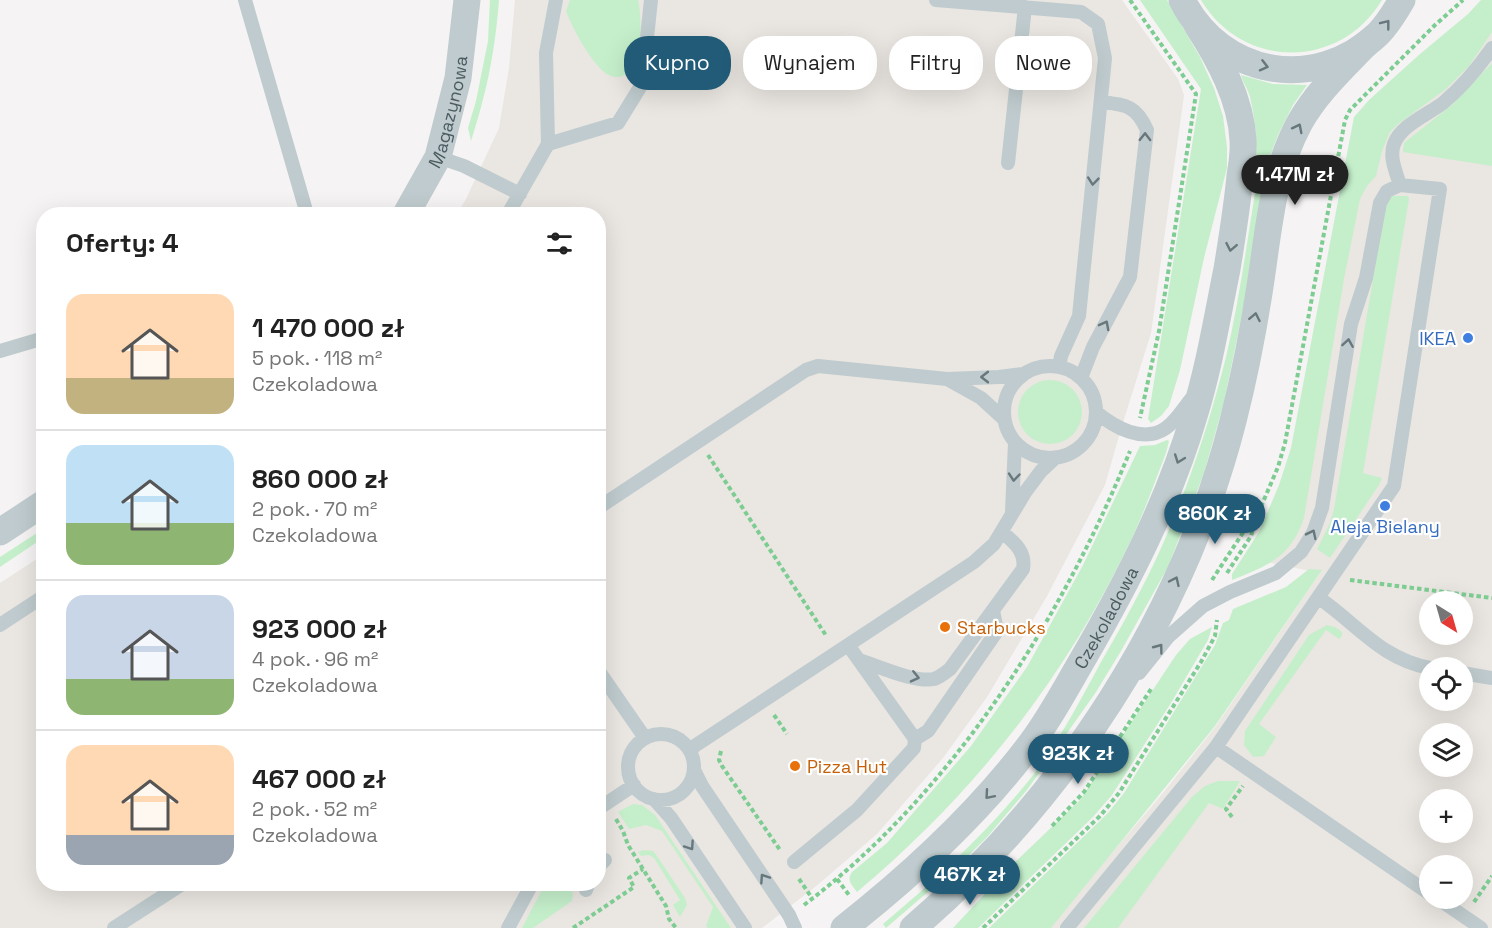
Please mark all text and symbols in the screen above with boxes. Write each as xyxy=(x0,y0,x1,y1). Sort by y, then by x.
one-way arrow xyxy=(1379,20,1390,31)
chip: Kupno xyxy=(624,36,731,90)
chip: Wynajem xyxy=(743,36,877,90)
chip: Filtry xyxy=(889,36,983,90)
chip: Nowe xyxy=(995,36,1092,90)
street label: Magazynowa xyxy=(423,54,472,172)
one-way arrow xyxy=(1258,58,1268,71)
one-way arrow xyxy=(1290,123,1302,134)
one-way arrow xyxy=(1139,132,1152,141)
pin: 1.47M zł xyxy=(1233,155,1357,206)
text: 1.47M zł xyxy=(1255,161,1335,187)
one-way arrow xyxy=(1087,177,1100,186)
text: Oferty: 4 xyxy=(66,226,179,260)
icon: filters xyxy=(543,227,576,260)
one-way arrow xyxy=(1225,242,1238,252)
text: 1 470 000 zł xyxy=(252,311,405,345)
one-way arrow xyxy=(1248,312,1261,322)
icon: home xyxy=(114,318,186,390)
one-way arrow xyxy=(1098,320,1109,331)
place label: IKEA xyxy=(1419,327,1456,350)
marker: IKEA xyxy=(1461,331,1475,345)
one-way arrow xyxy=(1341,338,1353,347)
text: 5 pok. · 118 m² xyxy=(252,345,382,371)
text: Czekoladowa xyxy=(252,371,378,397)
one-way arrow xyxy=(981,371,990,383)
one-way arrow xyxy=(1174,453,1186,464)
text: 860 000 zł xyxy=(252,462,388,496)
icon: home xyxy=(114,469,186,541)
one-way arrow xyxy=(1008,473,1021,482)
pin: 860K zł xyxy=(1160,494,1270,545)
text: 2 pok. · 70 m² xyxy=(252,496,377,522)
marker: Aleja Bielany xyxy=(1378,499,1392,513)
text: 860K zł xyxy=(1178,500,1252,526)
place label: Aleja Bielany xyxy=(1330,515,1440,538)
text: Czekoladowa xyxy=(252,522,378,548)
one-way arrow xyxy=(1304,529,1316,540)
street label: Czekoladowa xyxy=(1068,562,1143,673)
one-way arrow xyxy=(1168,576,1180,587)
north arrow xyxy=(1419,591,1473,645)
map controls xyxy=(1419,591,1473,909)
text: 923 000 zł xyxy=(252,612,387,646)
place label: Starbucks xyxy=(957,616,1046,639)
icon: home xyxy=(114,619,186,691)
marker: Starbucks xyxy=(938,620,952,634)
one-way arrow xyxy=(1152,643,1163,654)
text: 4 pok. · 96 m² xyxy=(252,646,378,672)
button: locate xyxy=(1419,657,1473,711)
one-way arrow xyxy=(910,669,920,682)
text: Czekoladowa xyxy=(252,672,378,698)
button: layers xyxy=(1419,723,1473,777)
pin: 923K zł xyxy=(1023,734,1133,785)
text: 923K zł xyxy=(1042,740,1114,766)
place label: Pizza Hut xyxy=(807,755,887,778)
marker: Pizza Hut xyxy=(788,759,802,773)
text: 467 000 zł xyxy=(252,762,386,796)
icon: home xyxy=(114,769,186,841)
one-way arrow xyxy=(985,788,996,798)
button: + xyxy=(1419,789,1473,843)
text: 2 pok. · 52 m² xyxy=(252,796,377,822)
text: Czekoladowa xyxy=(252,822,378,848)
one-way arrow xyxy=(683,839,694,850)
pin: 467K zł xyxy=(915,855,1025,906)
button: − xyxy=(1419,855,1473,909)
text: 467K zł xyxy=(934,861,1006,887)
one-way arrow xyxy=(760,874,771,885)

